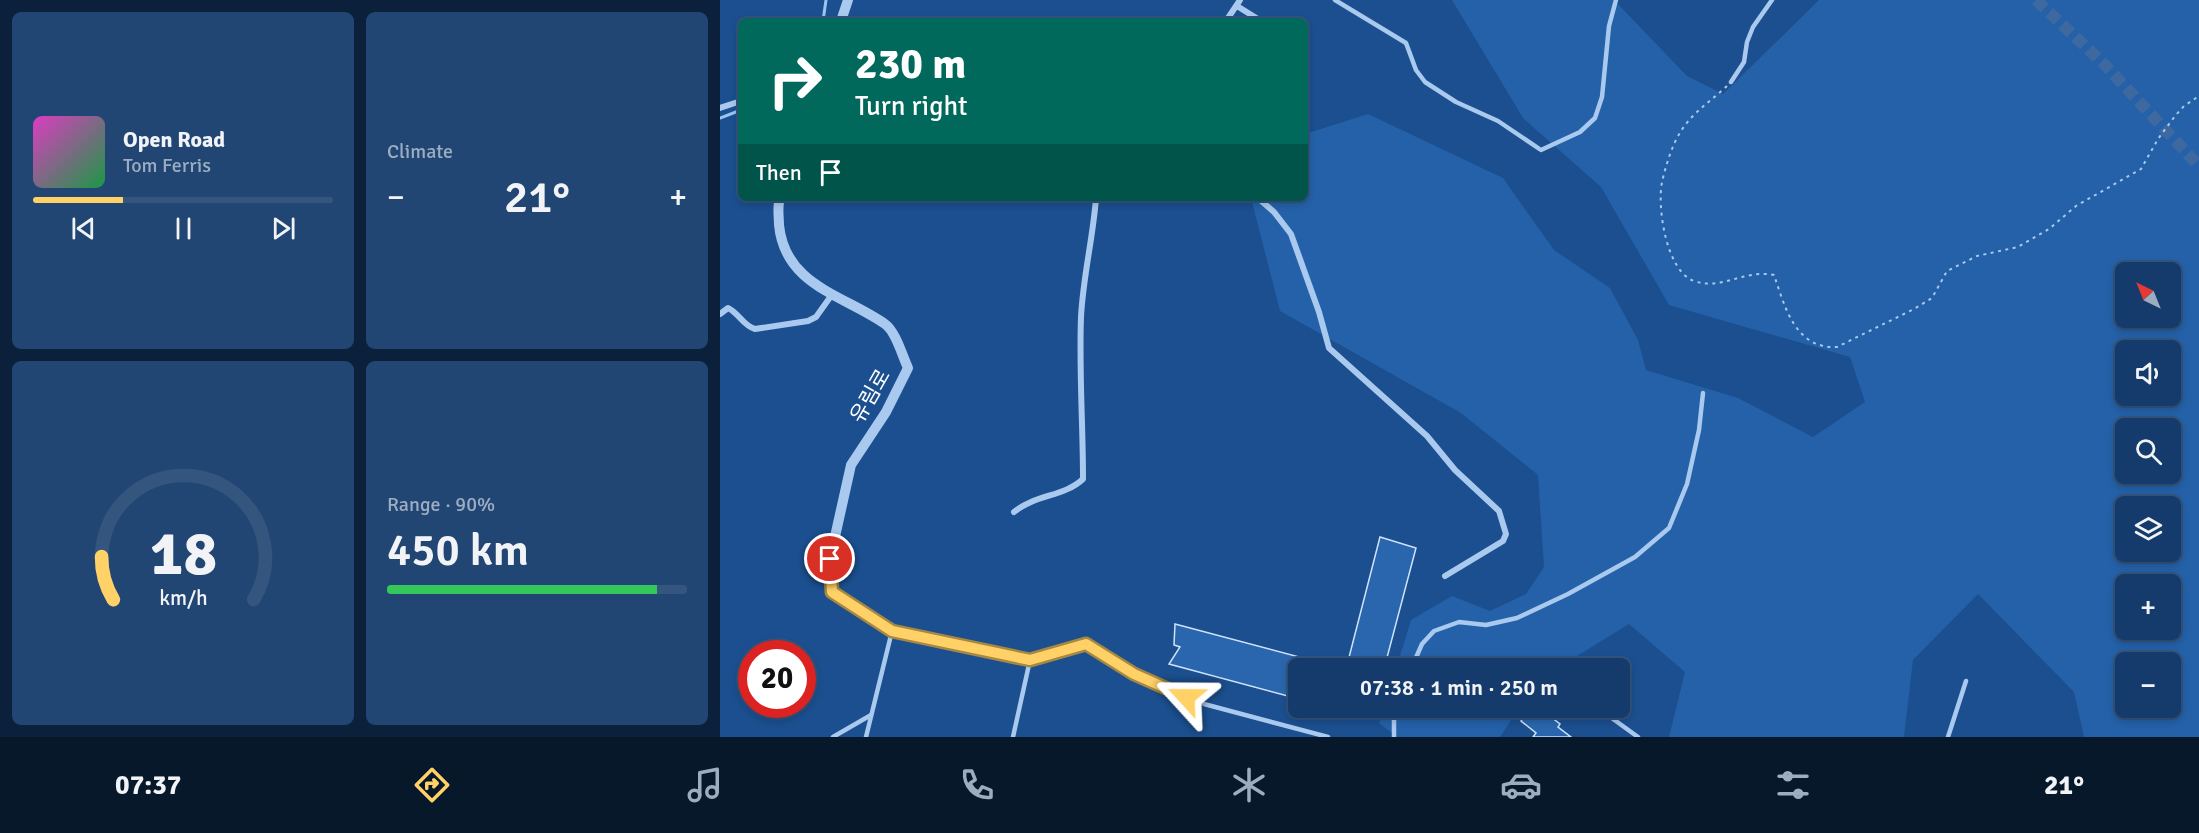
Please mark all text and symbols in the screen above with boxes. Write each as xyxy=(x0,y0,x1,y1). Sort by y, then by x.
text: 230 m xyxy=(855,39,966,90)
icon: right xyxy=(756,42,834,120)
text: Turn right xyxy=(855,90,968,123)
text: Open Road xyxy=(123,126,225,153)
text: Climate xyxy=(387,139,453,164)
text: Tom Ferris xyxy=(123,153,211,178)
icon: arrive xyxy=(814,156,847,189)
text: Then xyxy=(756,159,802,186)
text: 21° xyxy=(504,170,570,225)
text: − xyxy=(387,177,405,218)
text: + xyxy=(669,177,687,218)
icon: previous xyxy=(67,212,100,245)
icon: pause xyxy=(167,212,200,245)
icon: next xyxy=(267,212,300,245)
north arrow xyxy=(2115,262,2181,328)
map controls xyxy=(2115,262,2181,718)
button: sound xyxy=(2115,340,2181,406)
street label: 유림로 xyxy=(844,364,896,428)
button: search xyxy=(2115,418,2181,484)
text: Range · 90% xyxy=(387,492,495,517)
button: layers xyxy=(2115,496,2181,562)
text: 18 xyxy=(149,515,217,592)
text: 450 km xyxy=(387,523,529,578)
pin xyxy=(804,533,855,584)
icon: arrive xyxy=(813,542,846,575)
button: + xyxy=(2115,574,2181,640)
text: km/h xyxy=(159,585,207,611)
speed limit sign: 20 xyxy=(738,640,816,718)
button: − xyxy=(2115,652,2181,718)
position arrow xyxy=(1154,665,1218,729)
text: 07:38 · 1 min · 250 m xyxy=(1360,674,1558,701)
icon: directions xyxy=(411,764,453,806)
icon: music xyxy=(684,764,726,806)
icon: phone xyxy=(956,764,998,806)
icon: climate xyxy=(1228,764,1270,806)
icon: car xyxy=(1500,764,1542,806)
icon: filters xyxy=(1772,764,1814,806)
text: 07:37 xyxy=(115,769,181,802)
text: 21° xyxy=(2044,769,2084,802)

